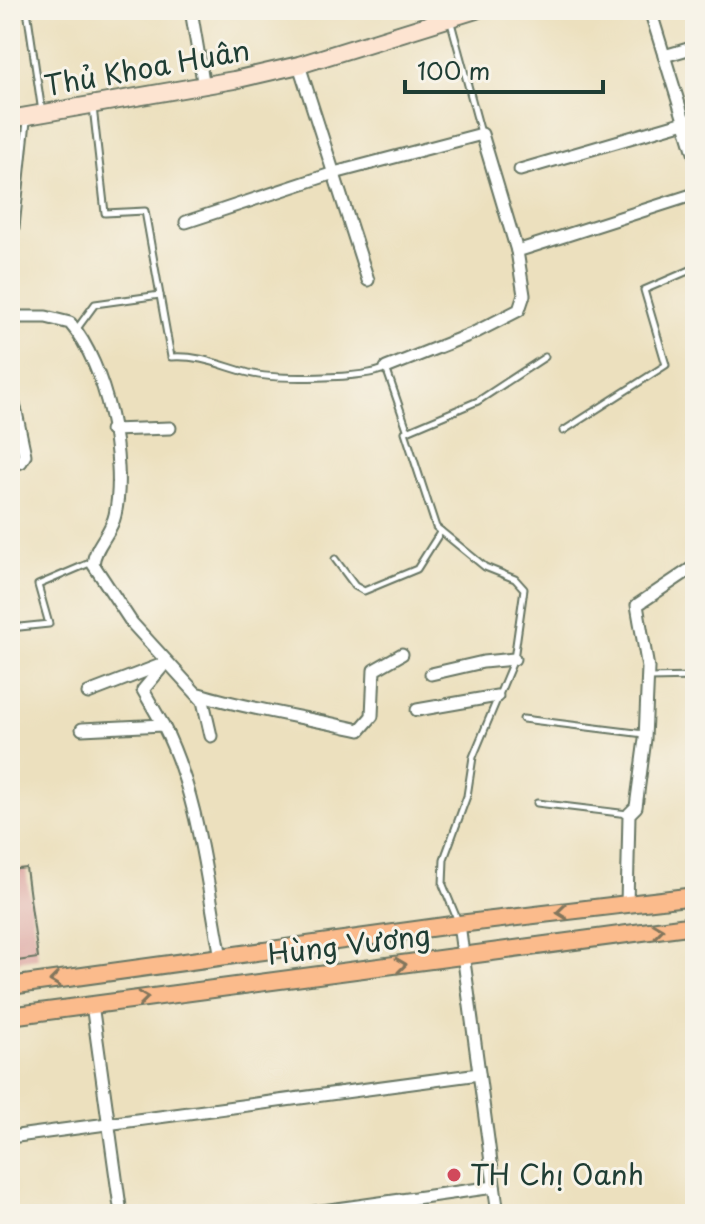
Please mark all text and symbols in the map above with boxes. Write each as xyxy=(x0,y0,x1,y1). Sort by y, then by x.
street label: Thủ Khoa Huân xyxy=(41,27,253,106)
scale bar xyxy=(405,44,603,94)
text: 100 m xyxy=(417,52,490,88)
one-way arrow xyxy=(555,904,568,921)
street label: Hùng Vương xyxy=(265,912,433,975)
one-way arrow xyxy=(652,922,665,939)
one-way arrow xyxy=(394,957,408,974)
one-way arrow xyxy=(48,971,61,988)
one-way arrow xyxy=(137,989,150,1006)
place label: TH Chị Oanh xyxy=(470,1152,644,1195)
marker: TH Chị Oanh xyxy=(445,1166,463,1184)

